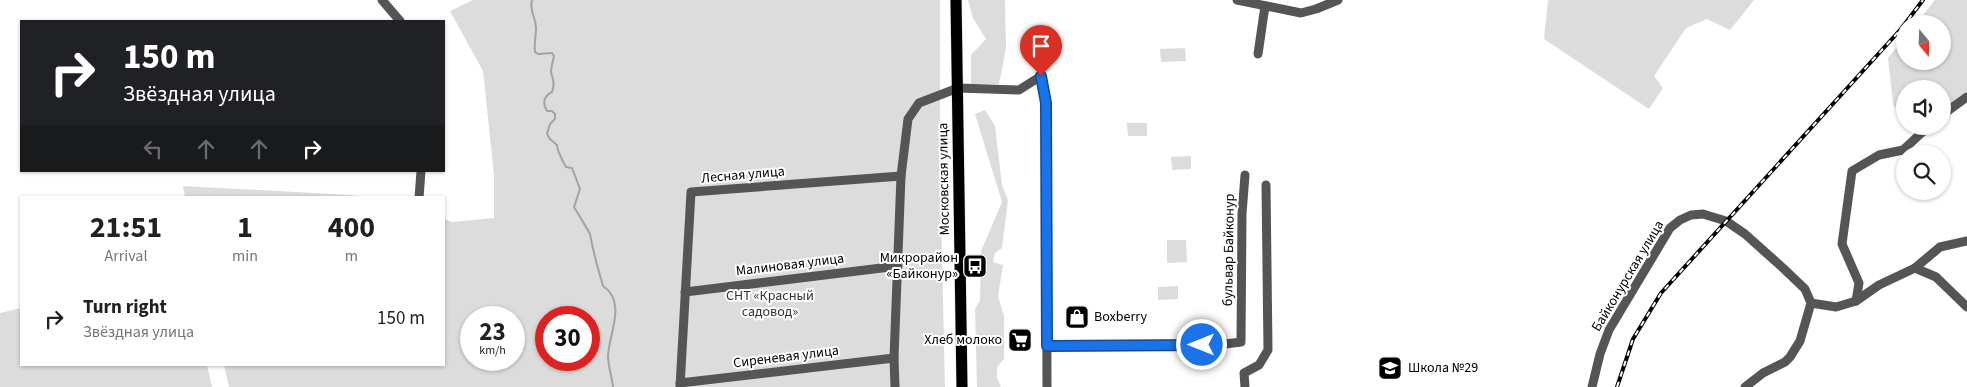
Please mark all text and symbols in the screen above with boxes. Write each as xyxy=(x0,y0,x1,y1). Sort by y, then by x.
north arrow xyxy=(1896,15,1951,70)
map controls xyxy=(1896,15,1951,200)
pin xyxy=(1020,25,1062,76)
text: 150 m xyxy=(123,32,215,82)
icon: arrive xyxy=(1027,32,1055,60)
icon: right xyxy=(40,40,105,105)
text: Звёздная улица xyxy=(123,78,276,110)
button: sound xyxy=(1896,80,1951,135)
street label: Московская улица xyxy=(933,123,955,235)
icon: left xyxy=(139,135,167,163)
icon: ahead xyxy=(192,135,220,163)
icon: ahead xyxy=(245,135,273,163)
icon: right xyxy=(298,135,326,163)
button: search xyxy=(1896,145,1951,200)
street label: Лесная улица xyxy=(700,161,786,189)
street label: бульвар Байконур xyxy=(1218,193,1240,306)
text: 21:51 xyxy=(90,206,162,249)
text: 1 xyxy=(237,206,253,249)
text: 400 xyxy=(328,206,375,249)
street label: Байконурская улица xyxy=(1587,217,1669,335)
text: Arrival xyxy=(104,245,147,267)
text: min xyxy=(232,245,258,267)
text: m xyxy=(345,245,358,267)
street label: Малиновая улица xyxy=(735,248,845,282)
place label: Микрорайон «Байконур» xyxy=(880,248,958,284)
bus stop icon: Микрорайон «Байконур» xyxy=(962,253,988,279)
park label: СНТ «Красный садовод» xyxy=(726,286,814,322)
text: Turn right xyxy=(83,294,167,321)
shop icon: Boxberry xyxy=(1064,304,1090,330)
icon: right xyxy=(40,305,68,333)
text: 150 m xyxy=(377,305,425,332)
speed limit sign: 30 xyxy=(535,306,600,371)
place label: Boxberry xyxy=(1094,307,1148,327)
text: 23 xyxy=(479,314,506,350)
position arrow xyxy=(1175,318,1227,370)
text: Звёздная улица xyxy=(83,321,194,343)
supermarket icon: Хлеб молоко xyxy=(1007,327,1033,353)
place label: Хлеб молоко xyxy=(924,330,1002,350)
street label: Сиреневая улица xyxy=(732,341,840,373)
text: km/h xyxy=(479,342,506,359)
school or university icon: Школа №29 xyxy=(1377,355,1403,381)
place label: Школа №29 xyxy=(1408,358,1478,378)

